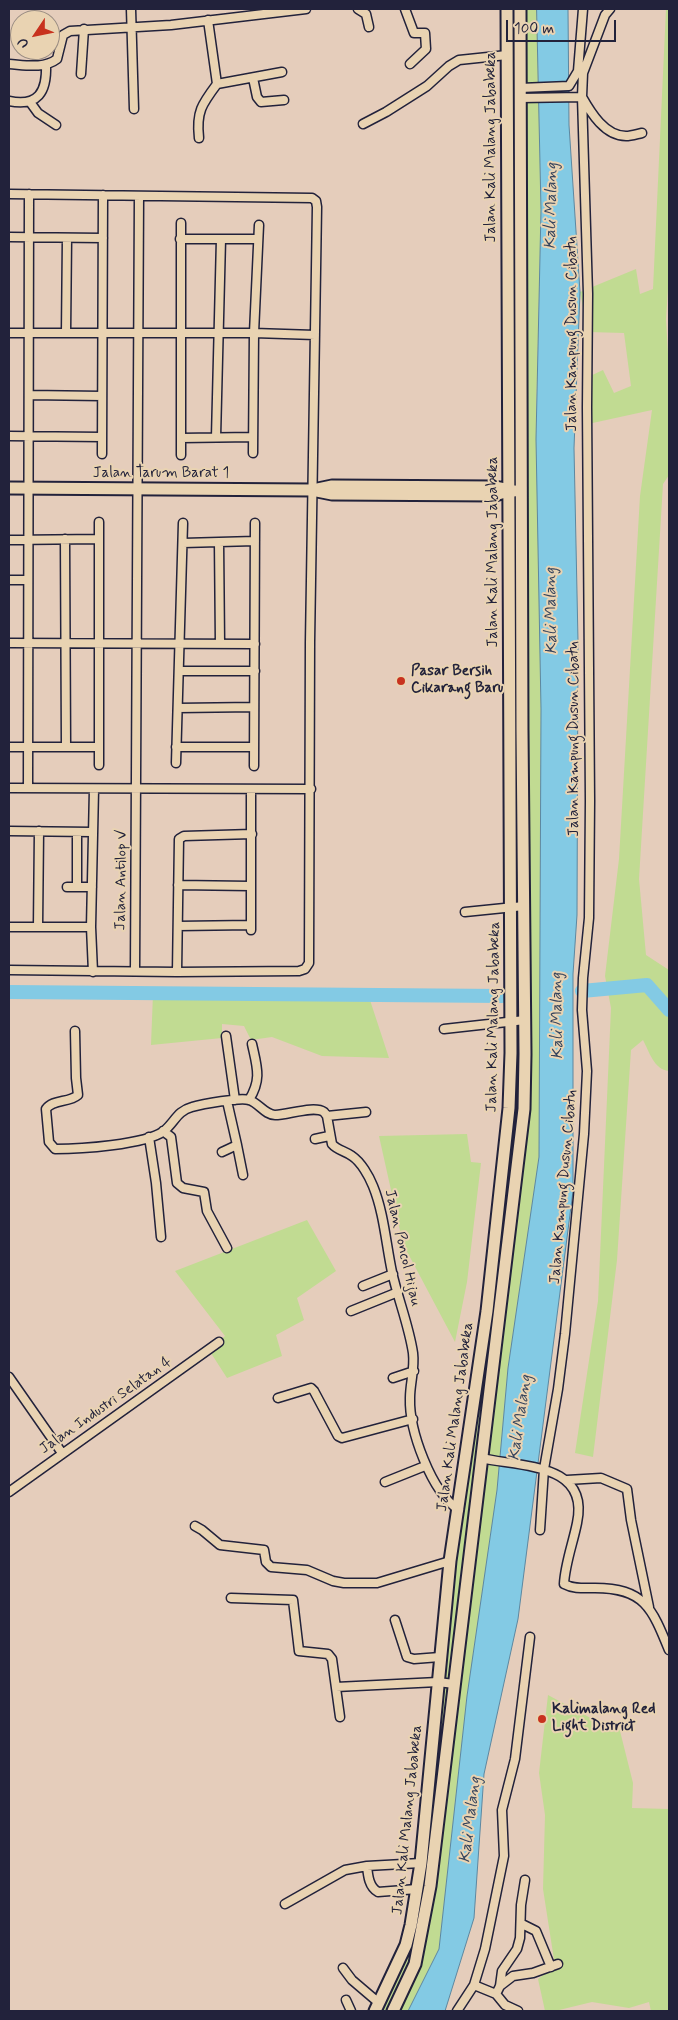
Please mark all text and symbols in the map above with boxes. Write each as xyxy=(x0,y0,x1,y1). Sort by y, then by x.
north arrow xyxy=(10,10,60,60)
scale bar xyxy=(508,10,618,42)
text: 100 m xyxy=(514,19,554,39)
text: U xyxy=(13,34,33,52)
street label: Jalan Kali Malang Jababeka xyxy=(483,52,501,242)
water label: Kali Malang xyxy=(542,163,562,249)
street label: Jalan Kampung Dusun Cibatu xyxy=(564,236,582,432)
street label: Jalan Kali Malang Jababeka xyxy=(485,457,503,647)
street label: Jalan Tarum Barat 1 xyxy=(93,465,229,483)
water label: Kali Malang xyxy=(542,568,562,654)
street label: Jalan Kampung Dusun Cibatu xyxy=(566,641,584,837)
place label: Pasar Bersih Cikarang Baru xyxy=(411,663,503,698)
marker: Pasar Bersih Cikarang Baru xyxy=(395,675,407,687)
street label: Jalan Antilop V xyxy=(112,830,132,930)
street label: Jalan Kali Malang Jababeka xyxy=(483,921,505,1113)
water label: Kali Malang xyxy=(548,973,568,1059)
street label: Jalan Kampung Dusun Cibatu xyxy=(547,1089,581,1285)
street label: Jalan Poncol Hijau xyxy=(380,1188,424,1308)
street label: Jalan Kali Malang Jababeka xyxy=(434,1321,478,1513)
street label: Jalan Industri Selatan 4 xyxy=(36,1354,176,1458)
water label: Kali Malang xyxy=(505,1374,537,1462)
place label: Kalimalang Red Light District xyxy=(552,1701,656,1736)
marker: Kalimalang Red Light District xyxy=(536,1713,548,1725)
street label: Jalan Kali Malang Jababeka xyxy=(389,1724,427,1916)
water label: Kali Malang xyxy=(456,1776,486,1864)

